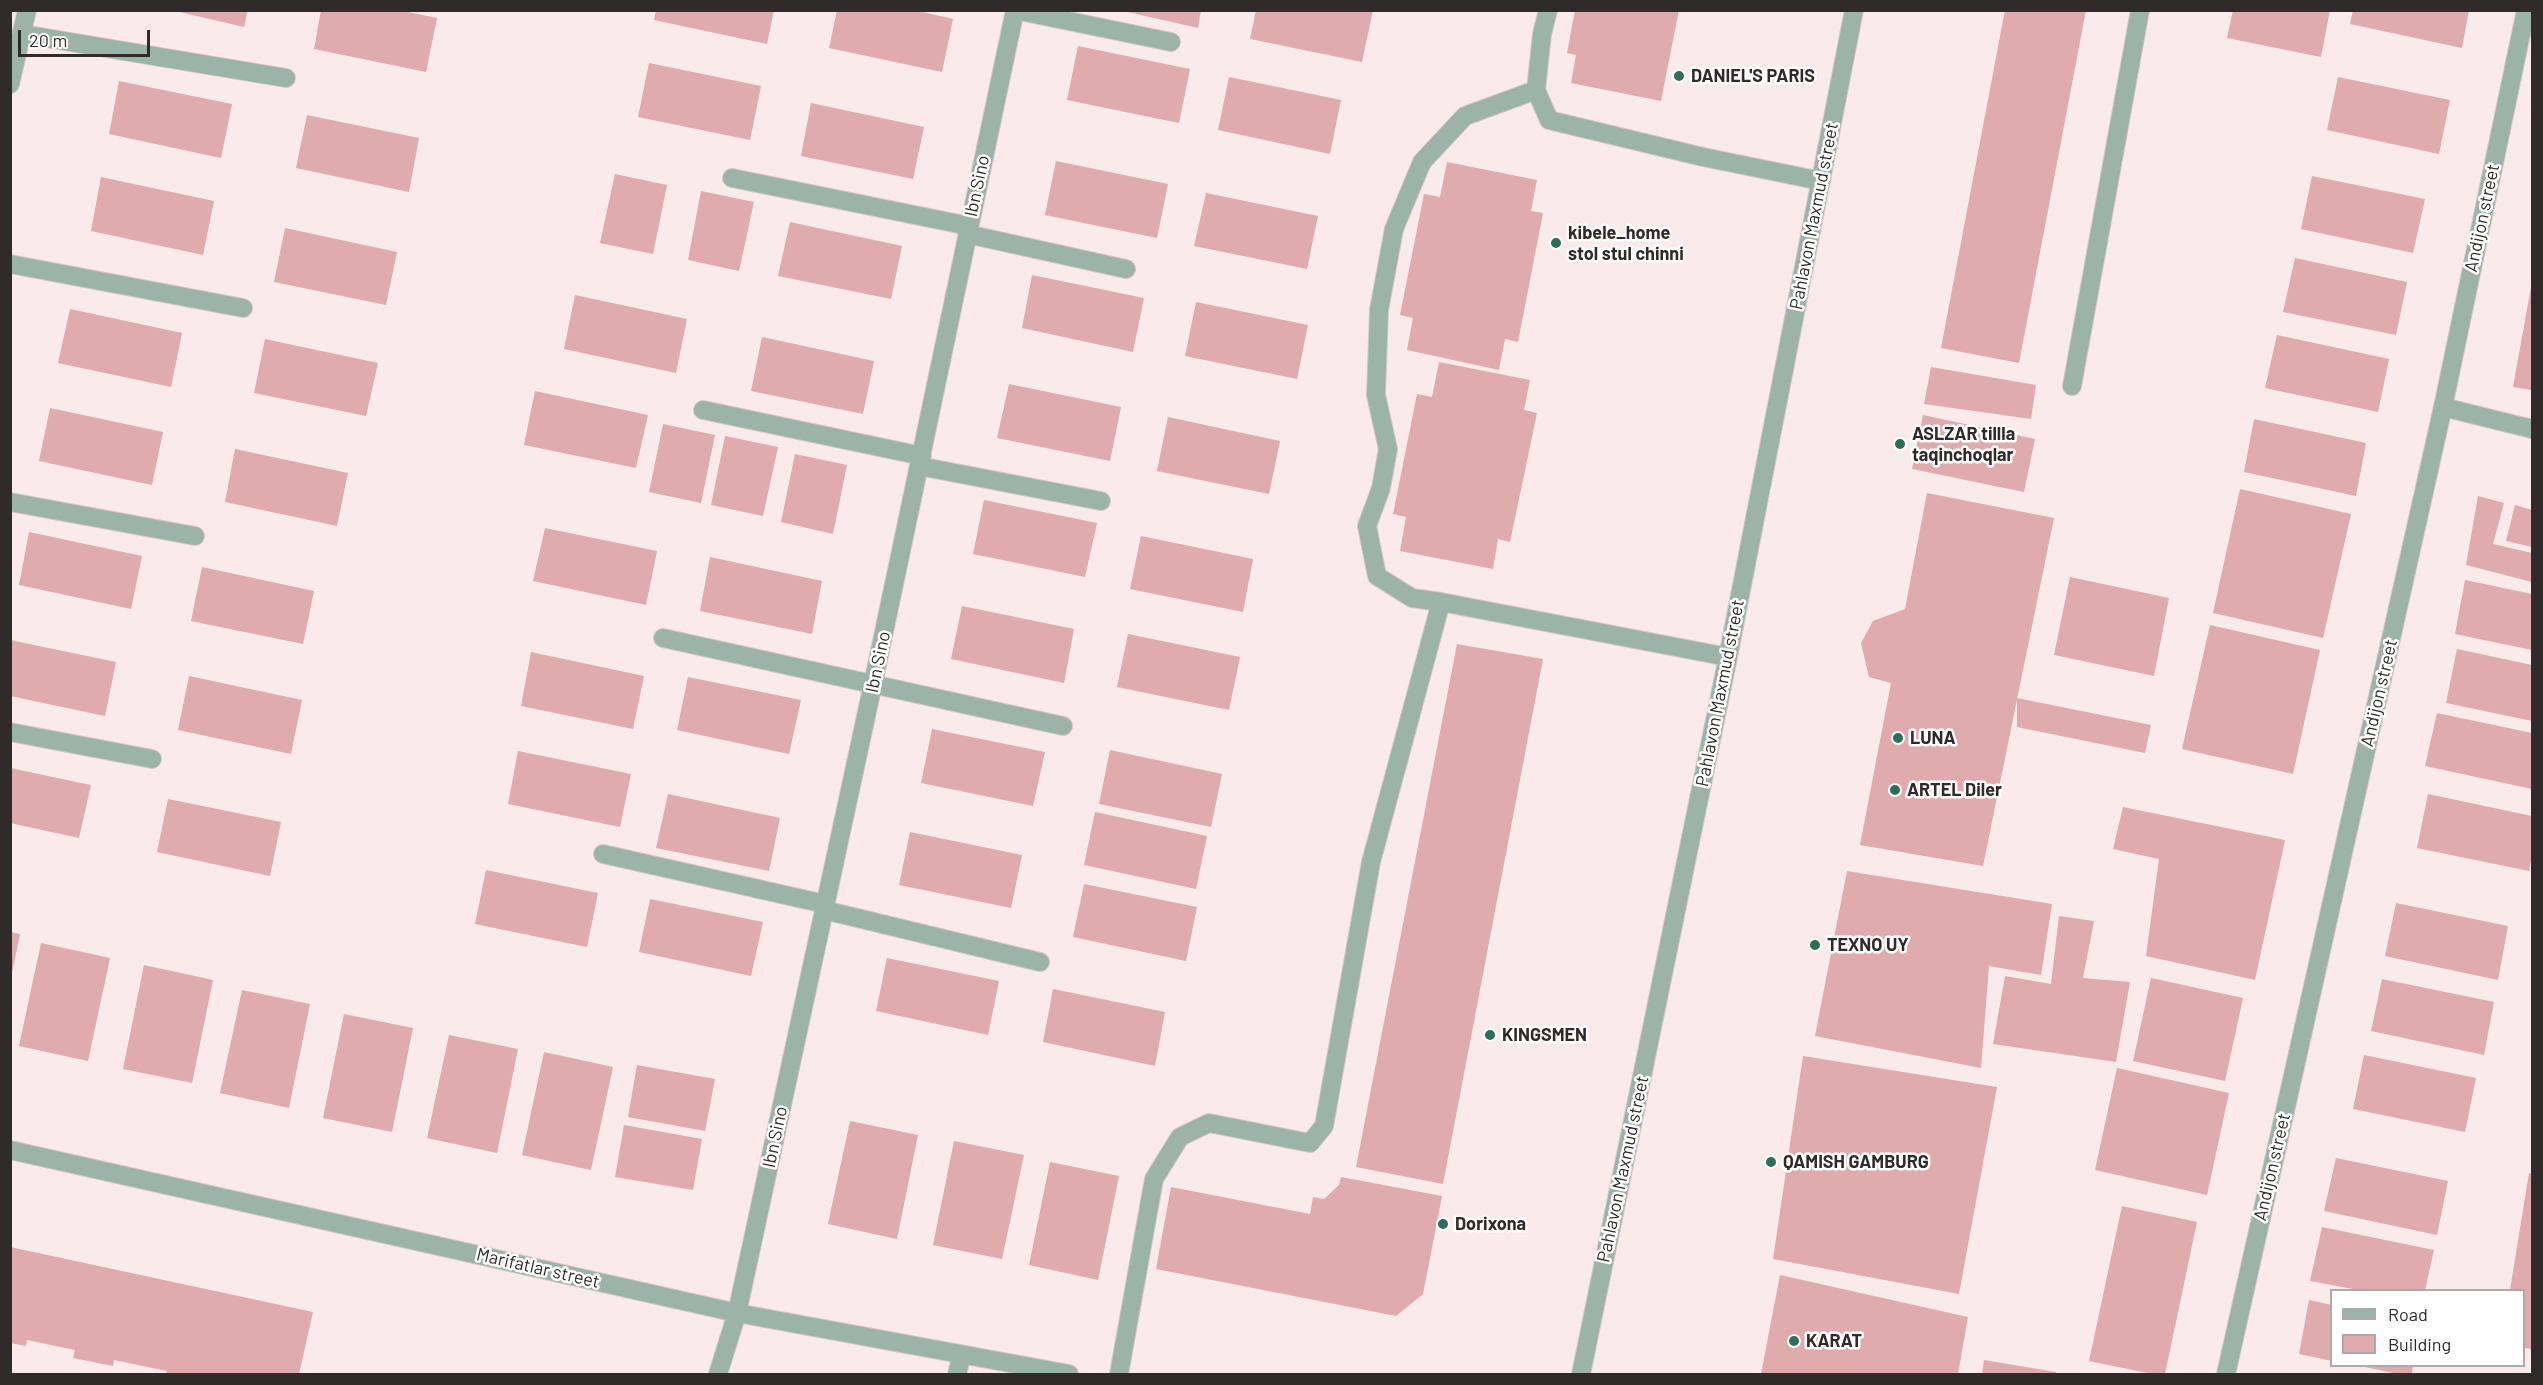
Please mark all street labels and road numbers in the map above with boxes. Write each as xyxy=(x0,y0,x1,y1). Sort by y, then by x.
street label: Pahlavon Maxmud street xyxy=(1785,121,1843,311)
street label: Ibn Sino xyxy=(960,153,994,219)
street label: Andijon street xyxy=(2460,162,2504,274)
street label: Pahlavon Maxmud street xyxy=(1691,598,1749,788)
street label: Ibn Sino xyxy=(861,629,895,695)
street label: Andijon street xyxy=(2356,637,2402,749)
street label: Pahlavon Maxmud street xyxy=(1593,1074,1653,1264)
street label: Ibn Sino xyxy=(758,1104,792,1170)
street label: Andijon street xyxy=(2249,1111,2295,1223)
street label: Marifatlar street xyxy=(474,1243,602,1293)

